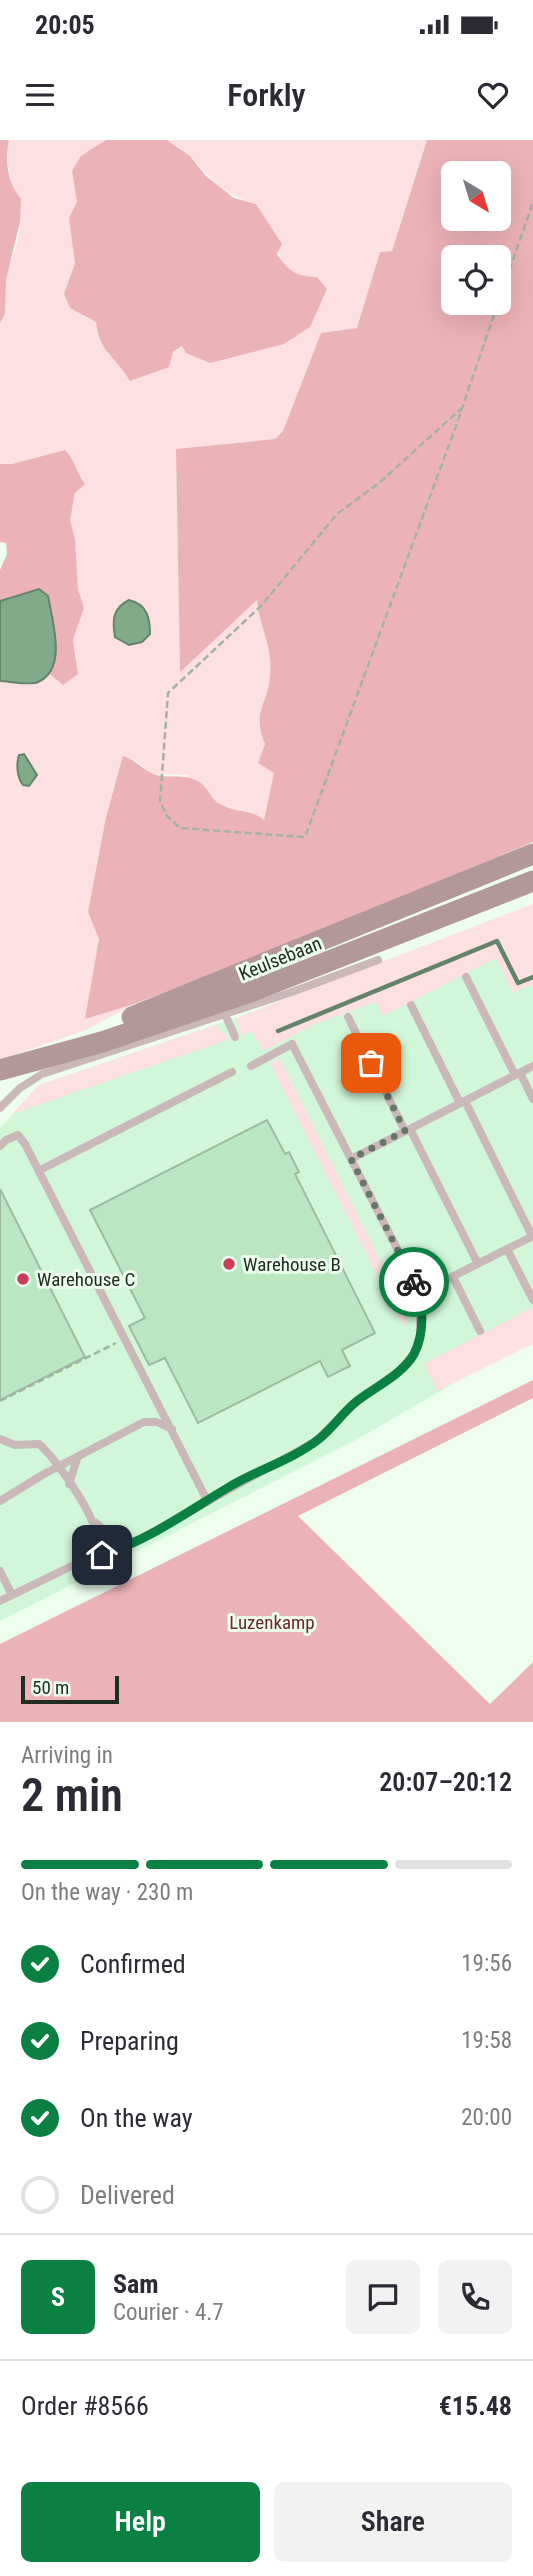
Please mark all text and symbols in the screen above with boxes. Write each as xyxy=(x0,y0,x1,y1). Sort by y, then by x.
text: 20:05 xyxy=(35,10,95,40)
icon: menu xyxy=(21,76,59,114)
text: Forkly xyxy=(227,76,306,114)
icon: heart xyxy=(474,76,512,114)
north arrow xyxy=(441,161,511,231)
map controls xyxy=(441,161,511,315)
button: locate xyxy=(441,245,511,315)
street label: Keulsebaan xyxy=(236,932,325,985)
pin xyxy=(341,1033,401,1093)
icon: bag xyxy=(352,1044,390,1082)
courier xyxy=(379,1247,449,1317)
place label: Warehouse B xyxy=(243,1253,341,1276)
marker: Warehouse B xyxy=(221,1256,237,1272)
icon: bike xyxy=(395,1263,433,1301)
place label: Warehouse C xyxy=(37,1268,135,1291)
marker: Warehouse C xyxy=(15,1271,31,1287)
pin xyxy=(72,1525,132,1585)
icon: home xyxy=(83,1536,121,1574)
park label: Luzenkamp xyxy=(229,1611,315,1634)
scale bar xyxy=(21,1673,119,1705)
text: 50 m xyxy=(32,1676,69,1699)
text: Arriving in xyxy=(21,1742,113,1769)
text: 20:07–20:12 xyxy=(379,1767,512,1797)
text: 2 min xyxy=(21,1768,123,1822)
text: On the way · 230 m xyxy=(21,1879,193,1906)
icon: check xyxy=(21,1945,59,1983)
text: Confirmed xyxy=(80,1949,186,1979)
text: 19:56 xyxy=(461,1950,512,1977)
icon: check xyxy=(21,2022,59,2060)
text: Preparing xyxy=(80,2026,179,2056)
text: 19:58 xyxy=(461,2027,512,2054)
icon: check xyxy=(21,2099,59,2137)
text: On the way xyxy=(80,2103,193,2133)
text: 20:00 xyxy=(461,2104,512,2131)
text: Delivered xyxy=(80,2180,175,2210)
button: chat xyxy=(346,2260,420,2334)
button: phone xyxy=(438,2260,512,2334)
text: Sam xyxy=(113,2269,159,2299)
text: S xyxy=(51,2282,65,2312)
text: Courier · 4.7 xyxy=(113,2299,224,2326)
text: Order #8566 xyxy=(21,2391,149,2421)
text: €15.48 xyxy=(439,2391,512,2421)
button: Help xyxy=(21,2482,260,2562)
button: Share xyxy=(274,2482,512,2562)

